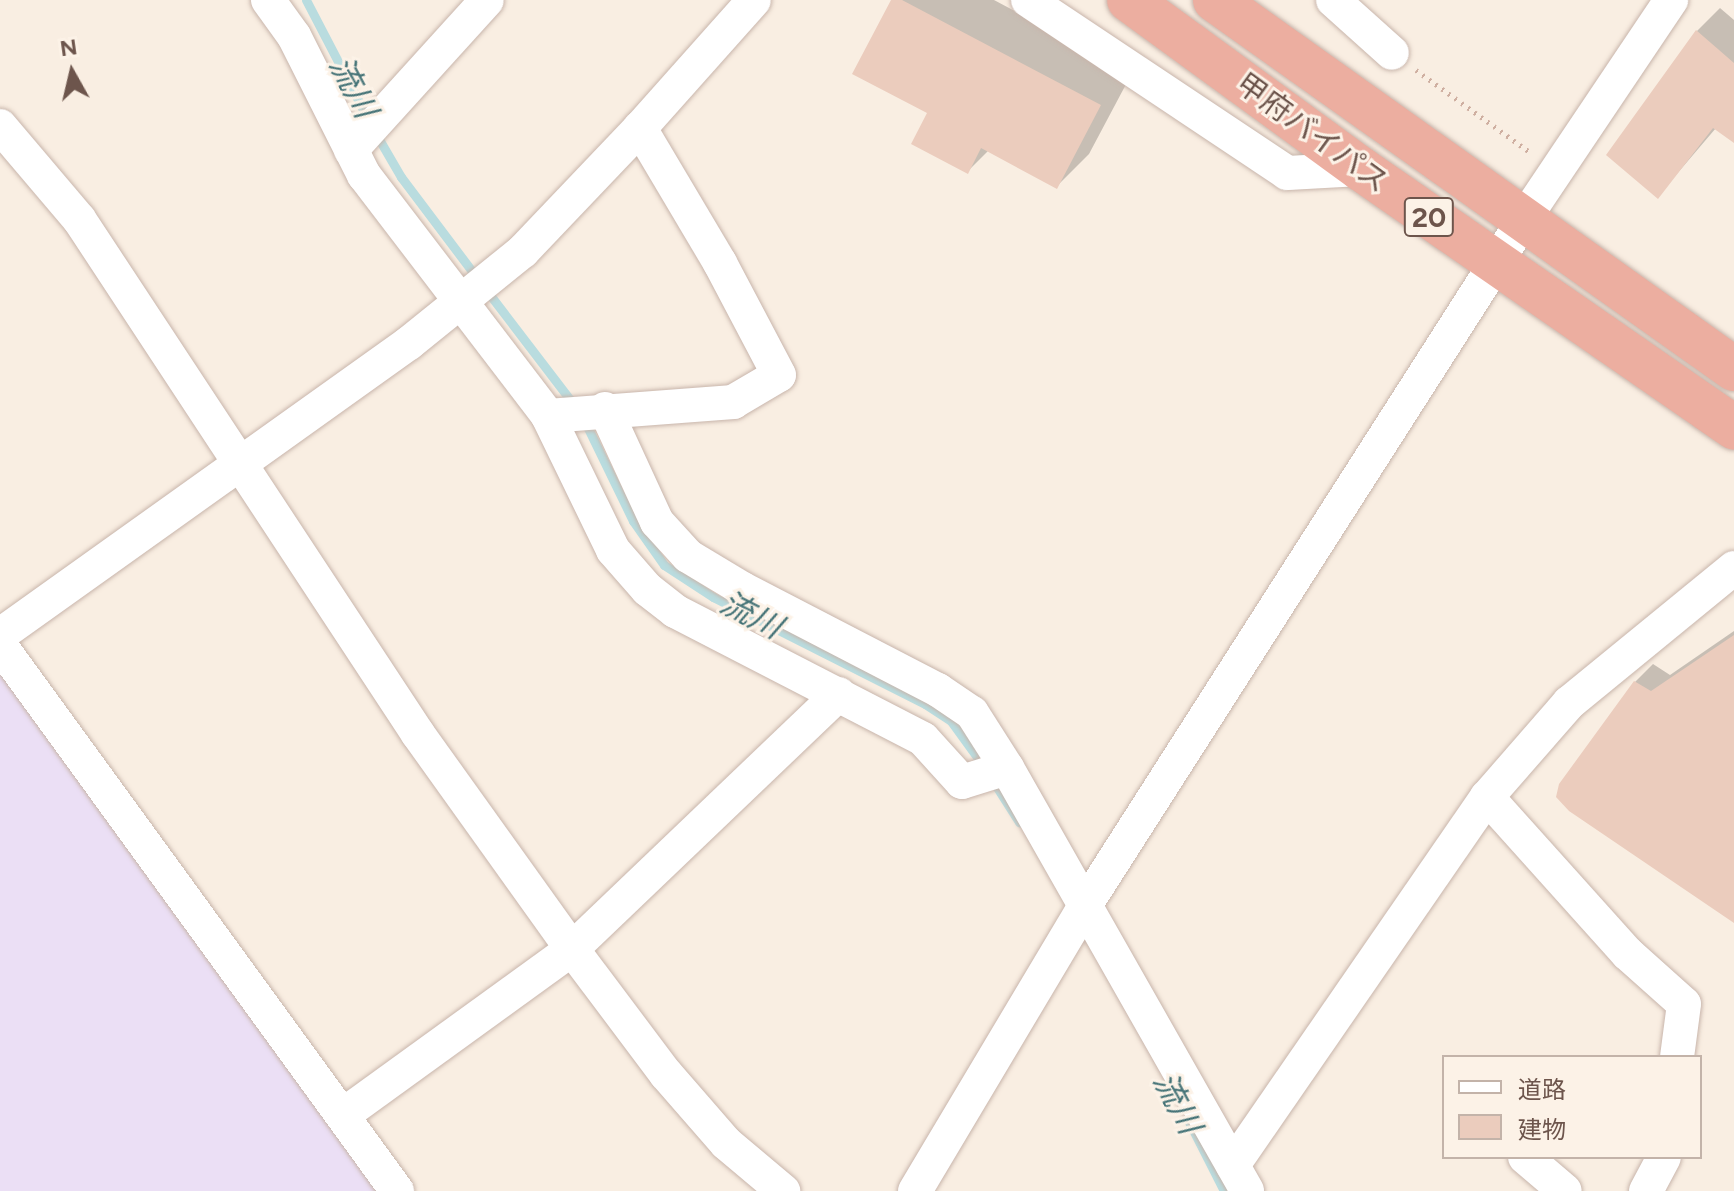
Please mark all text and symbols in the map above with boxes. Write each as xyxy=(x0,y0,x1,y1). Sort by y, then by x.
north arrow xyxy=(32,32,112,112)
text: N xyxy=(58,33,79,62)
water label: 流川 xyxy=(321,50,385,124)
street label: 甲府バイパス xyxy=(1229,66,1395,200)
road number: 20 xyxy=(1403,193,1455,241)
water label: 流川 xyxy=(714,583,788,647)
legend xyxy=(1442,1055,1702,1159)
water label: 流川 xyxy=(1145,1066,1209,1140)
text: 道路 xyxy=(1518,1075,1566,1104)
text: 建物 xyxy=(1518,1115,1566,1144)

